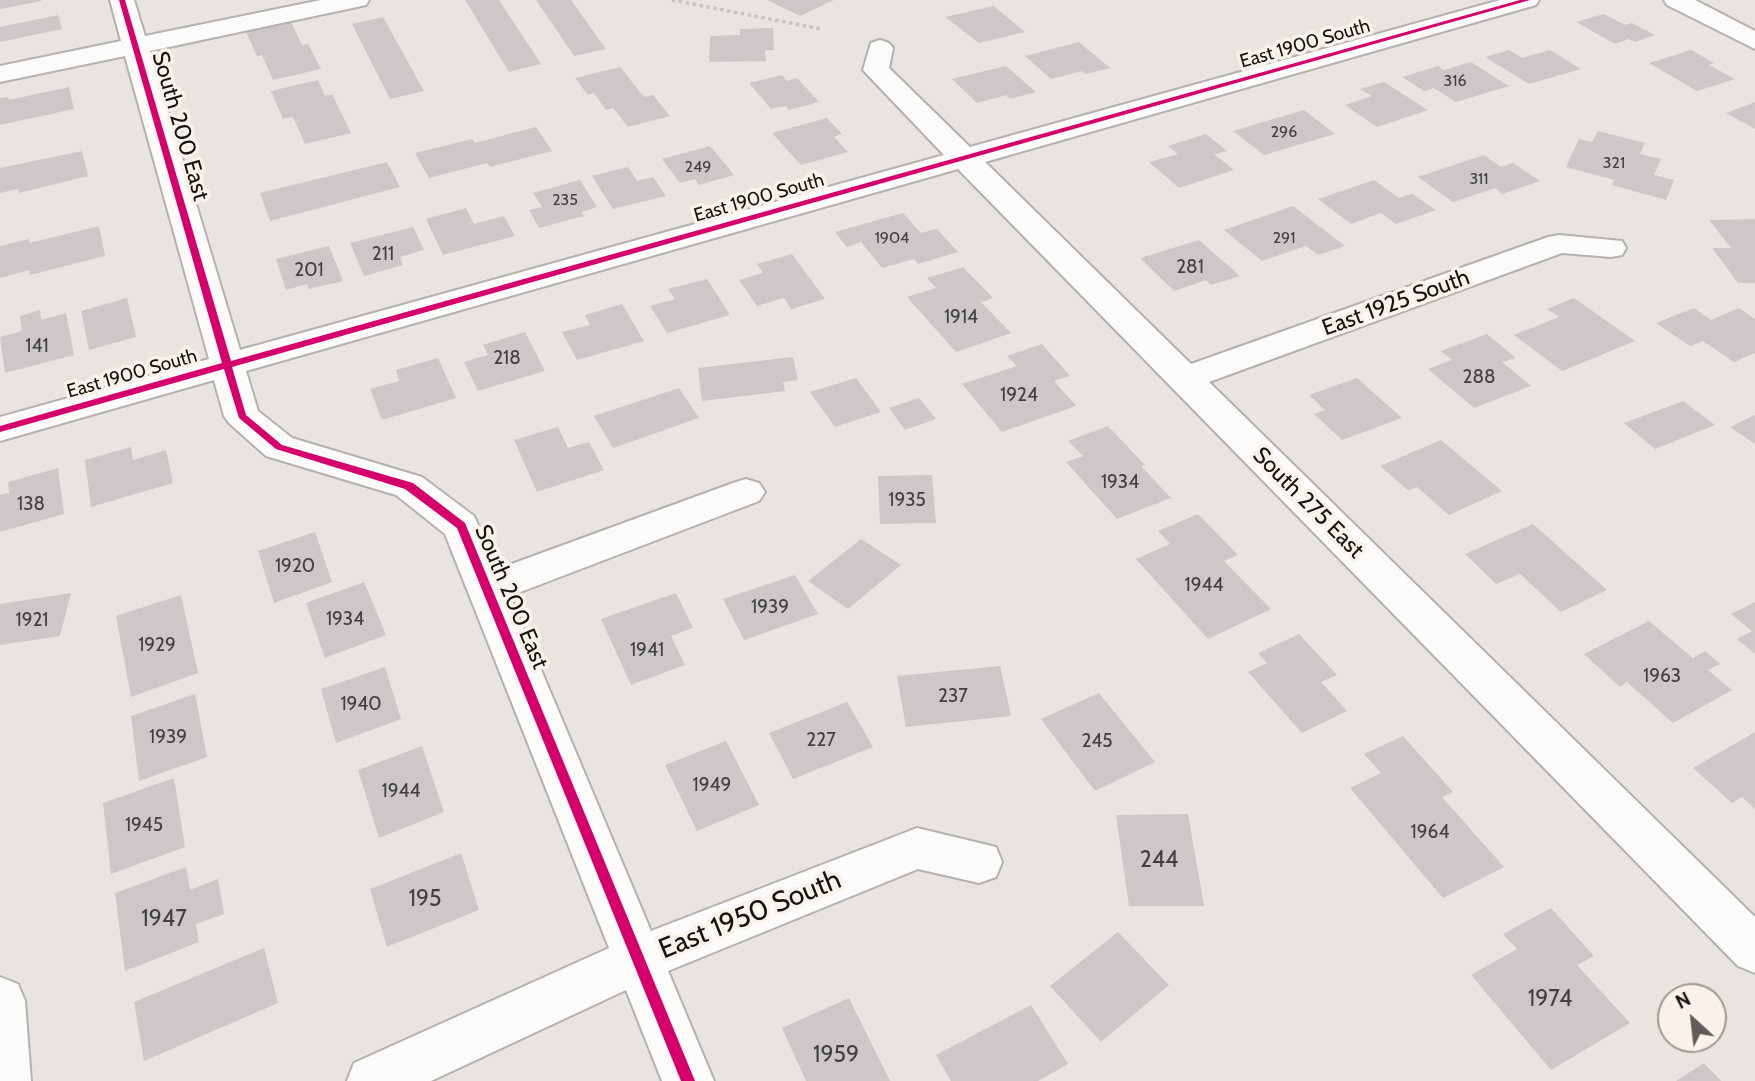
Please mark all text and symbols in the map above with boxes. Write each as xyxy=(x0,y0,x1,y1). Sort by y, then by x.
street label: East 1900 South xyxy=(1237,15,1373,73)
street label: South 200 East xyxy=(146,48,214,204)
house number: 316 xyxy=(1444,71,1466,91)
house number: 296 xyxy=(1271,122,1297,142)
house number: 321 xyxy=(1603,153,1625,173)
house number: 249 xyxy=(685,157,711,177)
street label: East 1900 South xyxy=(691,169,827,227)
house number: 311 xyxy=(1469,169,1489,189)
house number: 235 xyxy=(552,190,578,210)
house number: 1904 xyxy=(875,228,909,248)
house number: 291 xyxy=(1273,228,1295,248)
house number: 211 xyxy=(372,243,394,265)
house number: 281 xyxy=(1176,256,1204,278)
house number: 201 xyxy=(294,259,324,281)
street label: East 1925 South xyxy=(1319,264,1473,342)
house number: 1914 xyxy=(944,306,978,328)
house number: 141 xyxy=(25,335,49,357)
street label: East 1900 South xyxy=(64,345,200,403)
house number: 218 xyxy=(493,347,521,369)
house number: 288 xyxy=(1463,366,1495,388)
house number: 1924 xyxy=(1000,384,1038,406)
street label: South 275 East xyxy=(1247,442,1369,564)
house number: 1934 xyxy=(1101,471,1139,493)
house number: 1935 xyxy=(888,489,926,511)
house number: 138 xyxy=(17,493,45,515)
street label: South 200 East xyxy=(468,521,554,673)
house number: 1920 xyxy=(275,555,315,577)
house number: 1944 xyxy=(1185,574,1223,596)
house number: 1939 xyxy=(751,596,789,618)
house number: 1934 xyxy=(326,608,364,630)
house number: 1921 xyxy=(15,609,49,631)
house number: 1929 xyxy=(138,634,176,656)
house number: 1941 xyxy=(630,639,664,661)
house number: 1963 xyxy=(1643,665,1681,687)
house number: 237 xyxy=(938,685,968,707)
house number: 1940 xyxy=(340,693,382,715)
house number: 1939 xyxy=(149,726,187,748)
house number: 227 xyxy=(806,729,836,751)
house number: 245 xyxy=(1081,730,1113,752)
house number: 1949 xyxy=(693,774,731,796)
house number: 1944 xyxy=(382,780,420,802)
house number: 1945 xyxy=(125,814,163,836)
house number: 1964 xyxy=(1411,821,1449,843)
house number: 244 xyxy=(1140,846,1178,874)
street label: East 1950 South xyxy=(654,863,846,967)
house number: 195 xyxy=(408,885,442,913)
house number: 1947 xyxy=(141,905,187,933)
north arrow xyxy=(1657,983,1727,1053)
house number: 1974 xyxy=(1528,985,1572,1013)
text: N xyxy=(1672,987,1694,1014)
house number: 1959 xyxy=(813,1041,859,1069)

